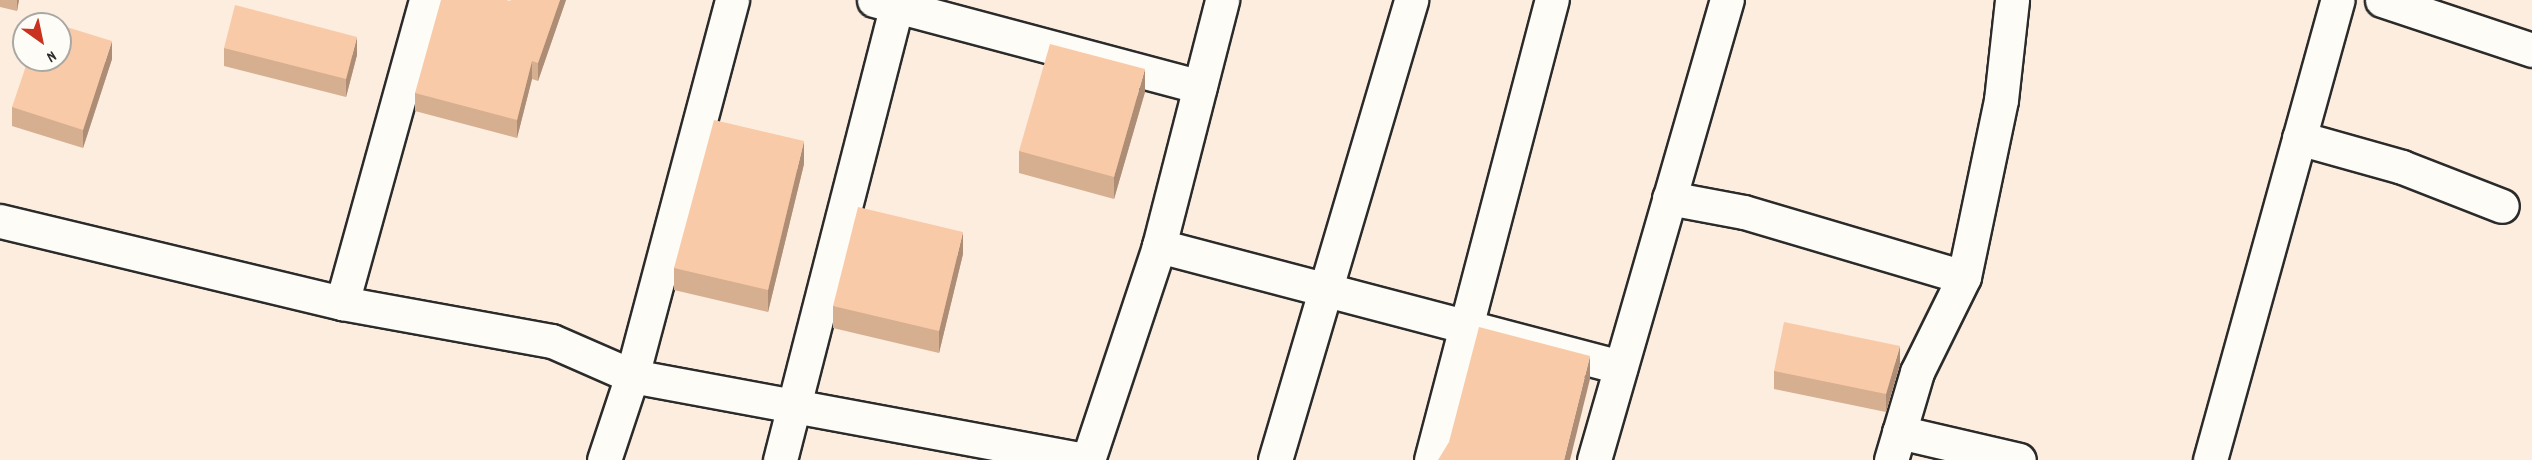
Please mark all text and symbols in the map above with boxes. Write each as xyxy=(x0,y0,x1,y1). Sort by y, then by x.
north arrow xyxy=(12,12,72,72)
text: N xyxy=(41,44,61,68)

